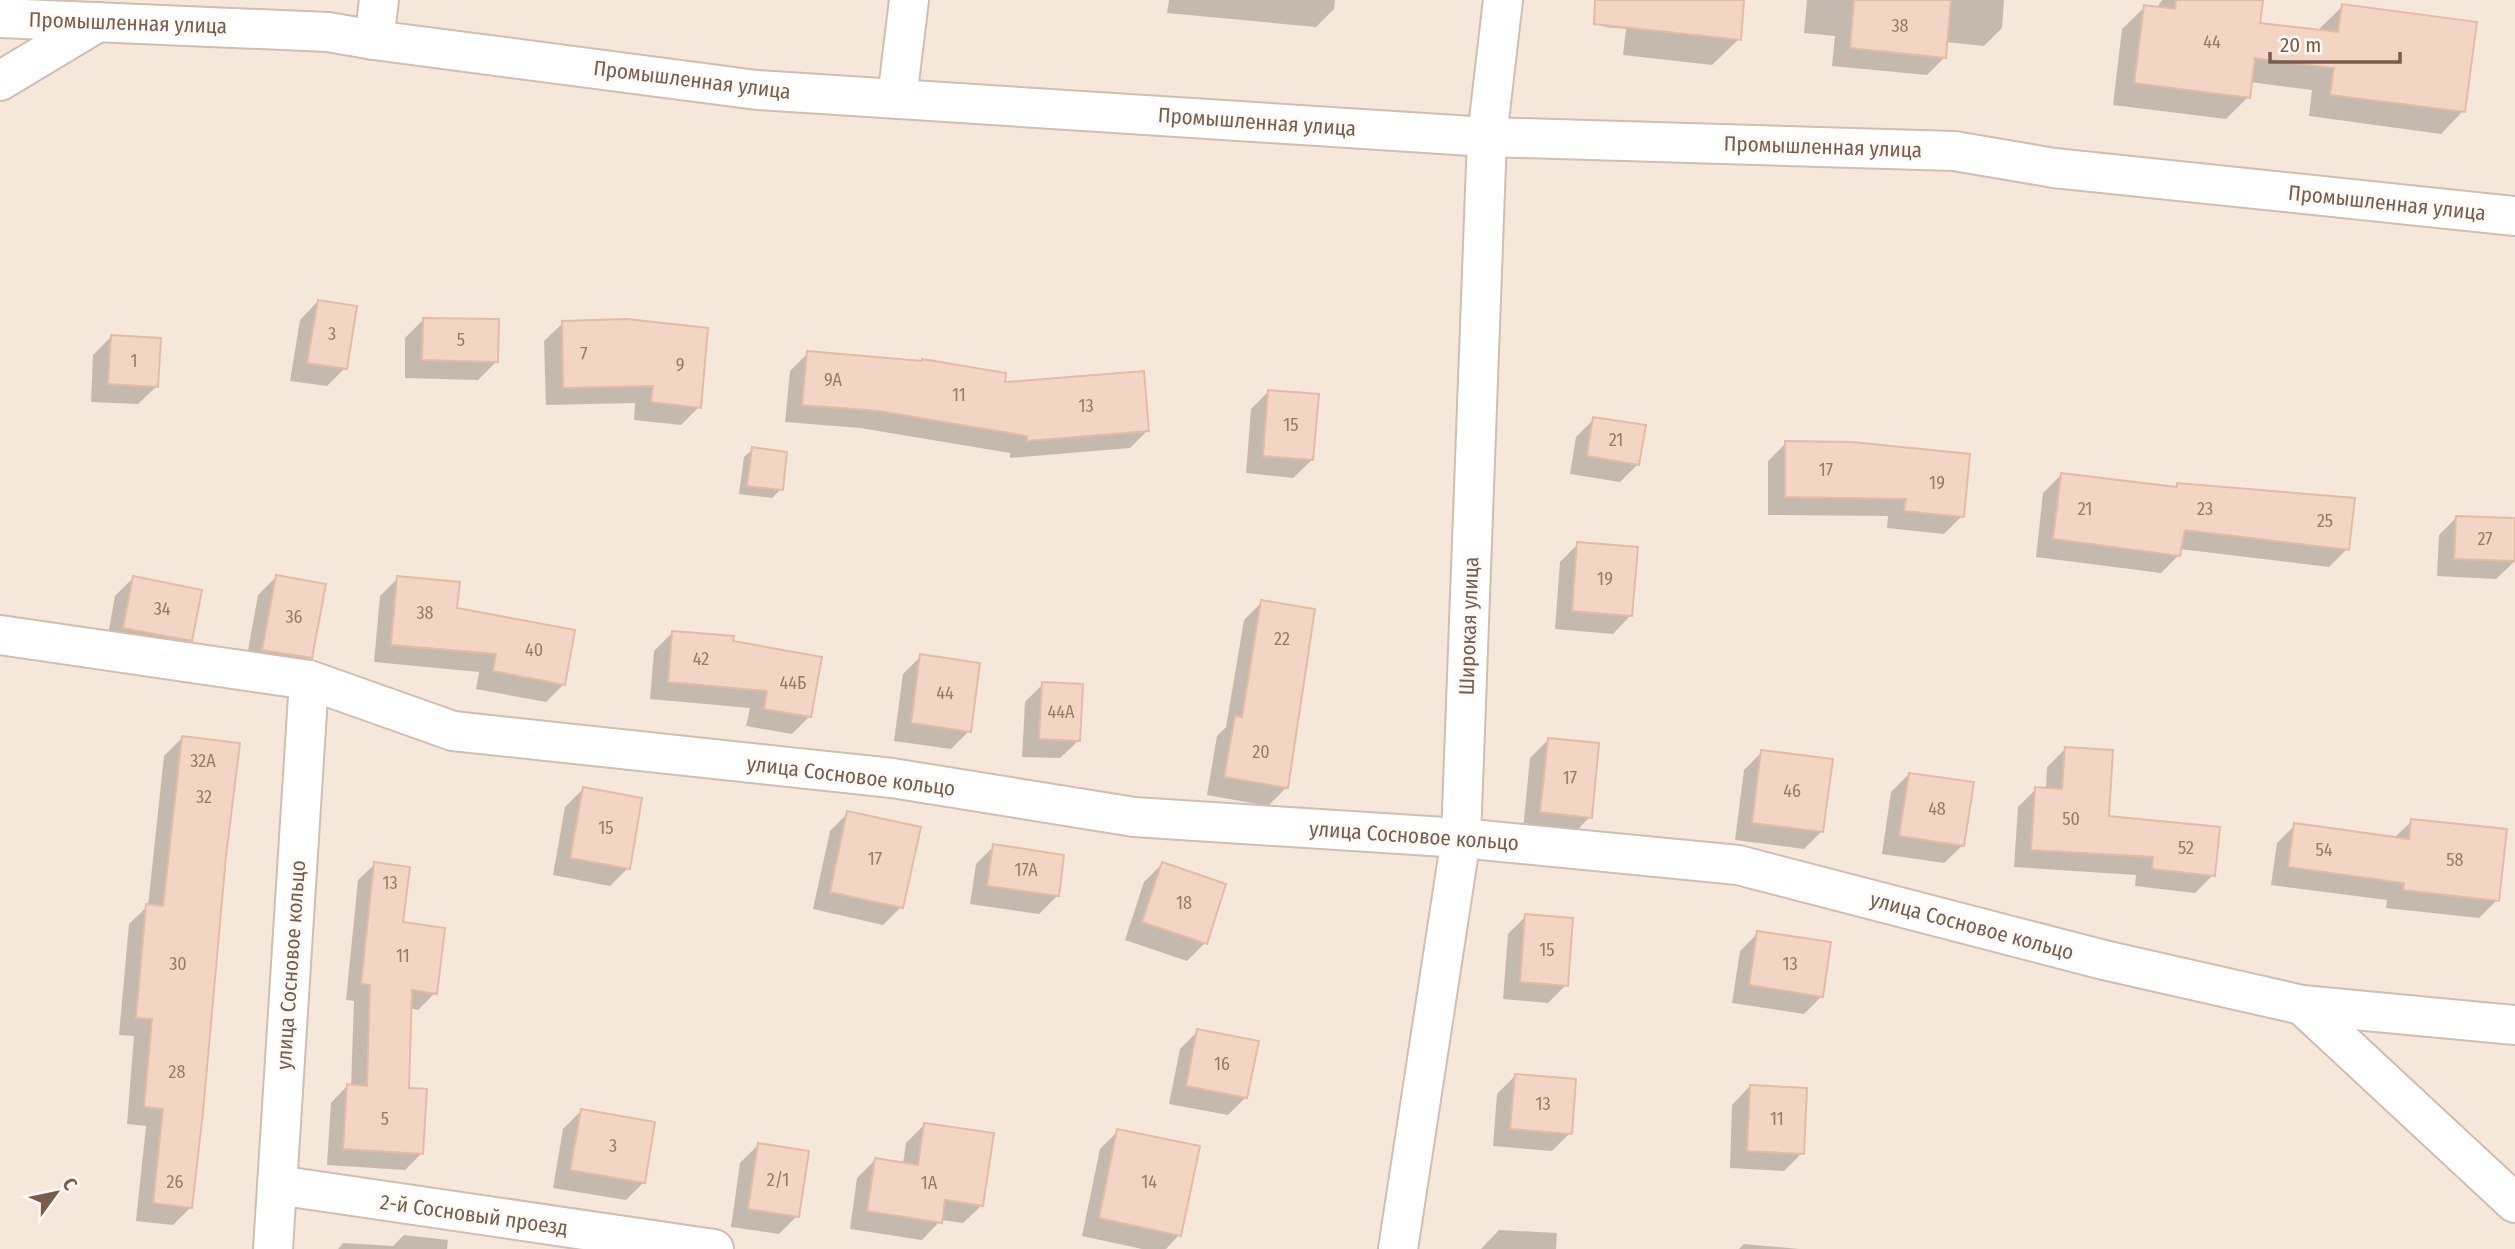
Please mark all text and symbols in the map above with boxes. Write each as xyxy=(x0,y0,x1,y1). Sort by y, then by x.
street label: Промышленная улица xyxy=(28,7,228,39)
house number: 38 xyxy=(1891,15,1909,37)
scale bar xyxy=(2270,21,2400,65)
house number: 44 xyxy=(2203,31,2221,53)
text: 20 m xyxy=(2280,32,2321,58)
street label: Промышленная улица xyxy=(592,55,792,105)
street label: Промышленная улица xyxy=(1157,102,1357,142)
street label: Промышленная улица xyxy=(1723,131,1923,163)
street label: Промышленная улица xyxy=(2287,180,2487,226)
house number: 3 xyxy=(328,323,336,345)
house number: 5 xyxy=(457,329,465,351)
house number: 7 xyxy=(580,343,588,365)
house number: 1 xyxy=(130,350,138,372)
house number: 9 xyxy=(676,354,684,376)
house number: 9А xyxy=(824,369,843,391)
house number: 11 xyxy=(952,384,966,406)
house number: 13 xyxy=(1078,395,1094,417)
house number: 15 xyxy=(1283,414,1299,436)
house number: 21 xyxy=(1609,429,1623,451)
house number: 17 xyxy=(1819,459,1833,481)
house number: 19 xyxy=(1929,472,1945,494)
house number: 21 xyxy=(2078,498,2092,520)
house number: 23 xyxy=(2197,498,2213,520)
house number: 25 xyxy=(2317,510,2333,532)
house number: 27 xyxy=(2477,528,2493,550)
street label: Широкая улица xyxy=(1454,556,1484,696)
house number: 19 xyxy=(1597,568,1613,590)
house number: 34 xyxy=(154,598,171,620)
house number: 38 xyxy=(416,602,434,624)
house number: 36 xyxy=(285,606,303,628)
house number: 22 xyxy=(1274,628,1290,650)
house number: 40 xyxy=(525,639,543,661)
house number: 42 xyxy=(693,648,709,670)
house number: 44Б xyxy=(780,672,806,694)
house number: 44 xyxy=(936,682,954,704)
house number: 44А xyxy=(1048,701,1075,723)
house number: 20 xyxy=(1252,741,1270,763)
house number: 32А xyxy=(190,750,216,772)
street label: улица Сосновое кольцо xyxy=(745,750,957,802)
house number: 17 xyxy=(1563,767,1577,789)
house number: 46 xyxy=(1783,780,1801,802)
house number: 32 xyxy=(196,786,212,808)
house number: 48 xyxy=(1928,798,1946,820)
house number: 50 xyxy=(2062,808,2080,830)
street label: улица Сосновое кольцо xyxy=(1308,816,1520,856)
house number: 15 xyxy=(598,817,614,839)
house number: 52 xyxy=(2178,837,2194,859)
house number: 54 xyxy=(2316,839,2333,861)
house number: 17 xyxy=(868,848,882,870)
house number: 58 xyxy=(2446,849,2464,871)
street label: улица Сосновое кольцо xyxy=(271,859,311,1071)
house number: 17А xyxy=(1014,859,1038,881)
house number: 13 xyxy=(382,872,398,894)
street label: улица Сосновое кольцо xyxy=(1867,886,2077,966)
house number: 18 xyxy=(1176,892,1192,914)
house number: 15 xyxy=(1539,939,1555,961)
house number: 11 xyxy=(396,945,410,967)
house number: 30 xyxy=(169,953,187,975)
house number: 13 xyxy=(1782,953,1798,975)
house number: 16 xyxy=(1214,1053,1230,1075)
house number: 28 xyxy=(169,1061,185,1083)
house number: 13 xyxy=(1535,1093,1551,1115)
house number: 5 xyxy=(381,1108,389,1130)
house number: 11 xyxy=(1770,1108,1784,1130)
house number: 3 xyxy=(609,1135,617,1157)
north arrow xyxy=(21,1158,91,1228)
house number: 2/1 xyxy=(767,1169,789,1191)
house number: 26 xyxy=(167,1171,184,1193)
house number: 14 xyxy=(1141,1171,1157,1193)
house number: 1А xyxy=(921,1172,938,1194)
text: С xyxy=(57,1174,82,1194)
street label: 2-й Сосновый проезд xyxy=(378,1189,570,1241)

